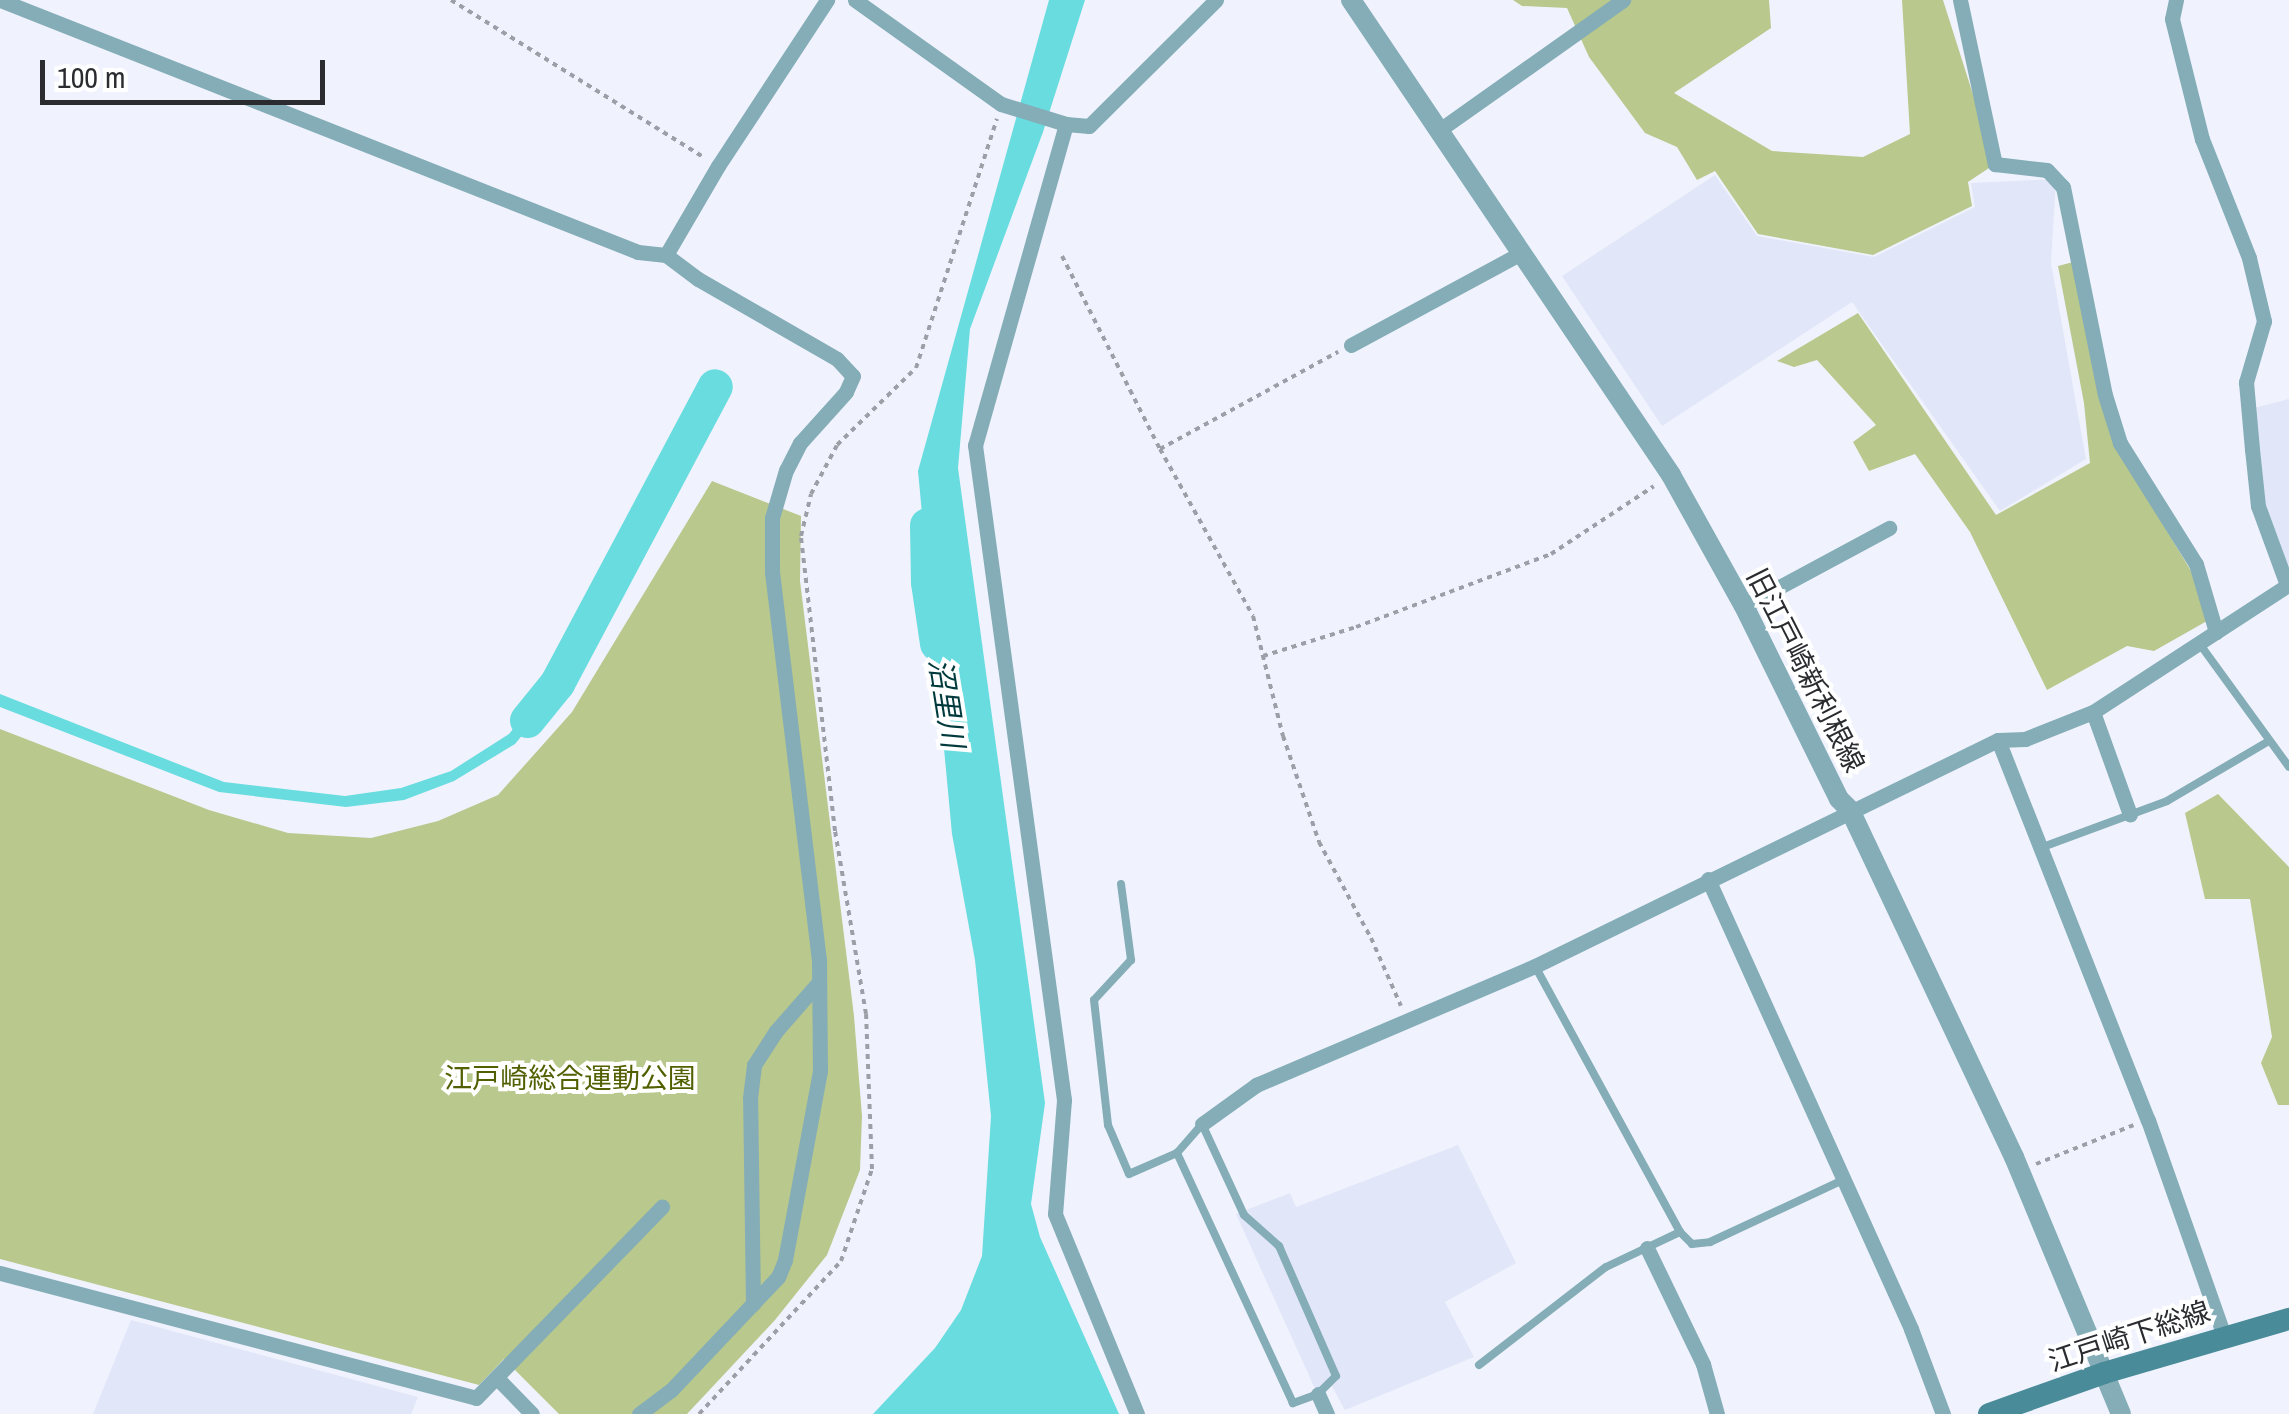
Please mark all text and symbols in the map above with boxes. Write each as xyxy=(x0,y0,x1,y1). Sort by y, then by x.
scale bar xyxy=(45,40,330,102)
text: 100 m xyxy=(57,57,125,97)
street label: 旧江戸崎新利根線 xyxy=(1740,563,1872,777)
water label: 沼里川 xyxy=(922,656,972,750)
park label: 江戸崎総合運動公園 xyxy=(444,1061,696,1095)
street label: 江戸崎下総線 xyxy=(2044,1294,2214,1378)

